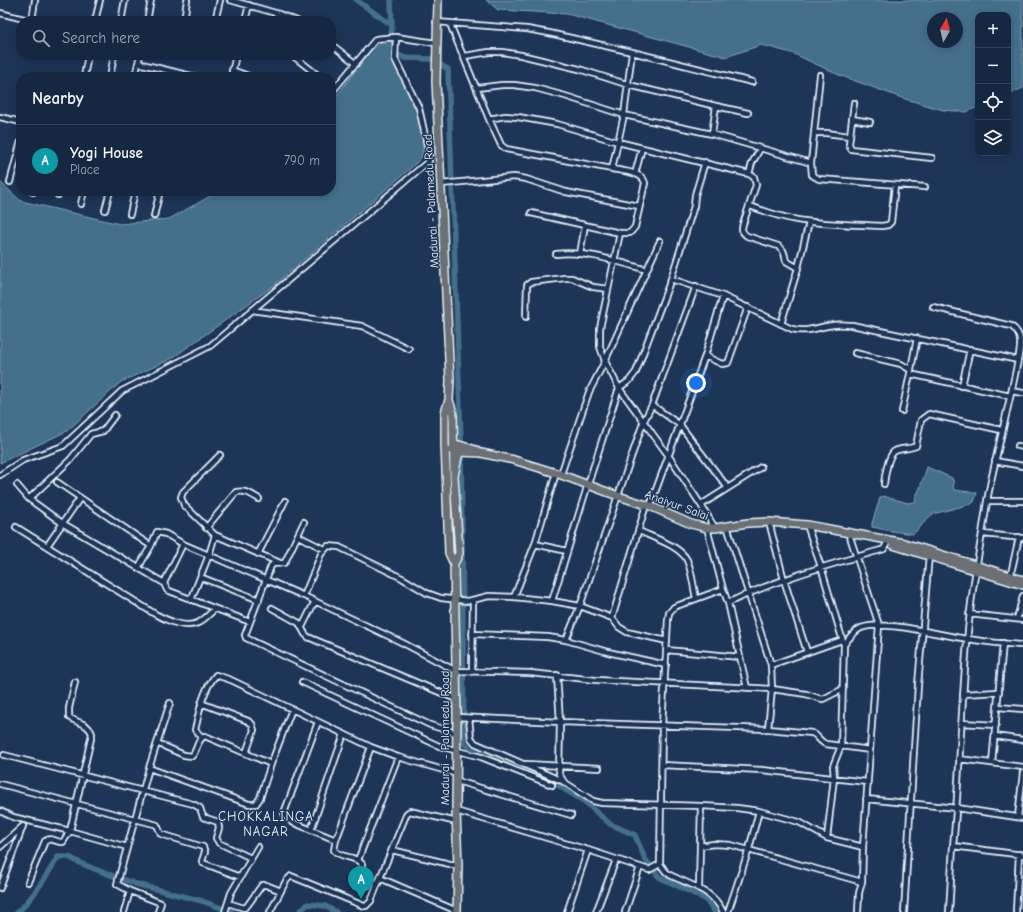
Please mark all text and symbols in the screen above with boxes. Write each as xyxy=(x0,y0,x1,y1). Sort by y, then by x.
north arrow xyxy=(927,12,963,48)
map controls xyxy=(975,12,1011,156)
button: + xyxy=(975,12,1011,48)
search box xyxy=(16,16,336,60)
icon: search xyxy=(30,27,52,49)
text: Search here xyxy=(62,29,140,47)
button: − xyxy=(975,48,1011,84)
button: locate xyxy=(975,84,1011,120)
text: Nearby xyxy=(32,89,83,108)
button: layers xyxy=(975,120,1011,156)
street label: Madurai - Palamedu Road xyxy=(420,133,442,269)
text: Yogi House xyxy=(70,144,143,162)
text: A xyxy=(41,153,49,168)
text: 790 m xyxy=(284,153,320,168)
text: Place xyxy=(70,162,100,177)
your location xyxy=(686,373,706,393)
street label: Anaiyur Salai xyxy=(643,487,711,523)
street label: Madurai - Palamedu Road xyxy=(438,671,452,805)
district label: CHOKKALINGA NAGAR xyxy=(218,809,314,839)
pin: A xyxy=(348,866,374,899)

